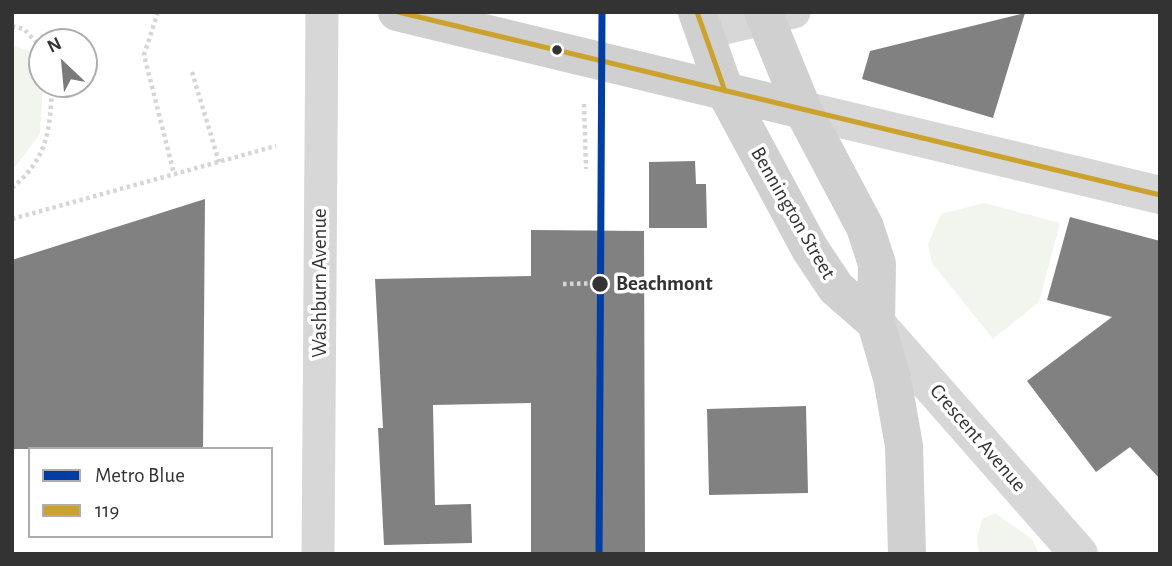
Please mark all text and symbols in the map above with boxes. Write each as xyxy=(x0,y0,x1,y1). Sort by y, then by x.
north arrow xyxy=(28,28,98,98)
text: N xyxy=(44,34,65,57)
unlabelled marker xyxy=(550,43,564,57)
street label: Bennington Street xyxy=(745,142,841,284)
street label: Washburn Avenue xyxy=(307,208,333,358)
place label: Beachmont xyxy=(616,271,713,297)
marker: Beachmont xyxy=(590,274,610,294)
street label: Crescent Avenue xyxy=(924,379,1032,497)
legend xyxy=(28,447,273,538)
text: Metro Blue xyxy=(95,465,185,486)
text: 119 xyxy=(95,500,119,521)

